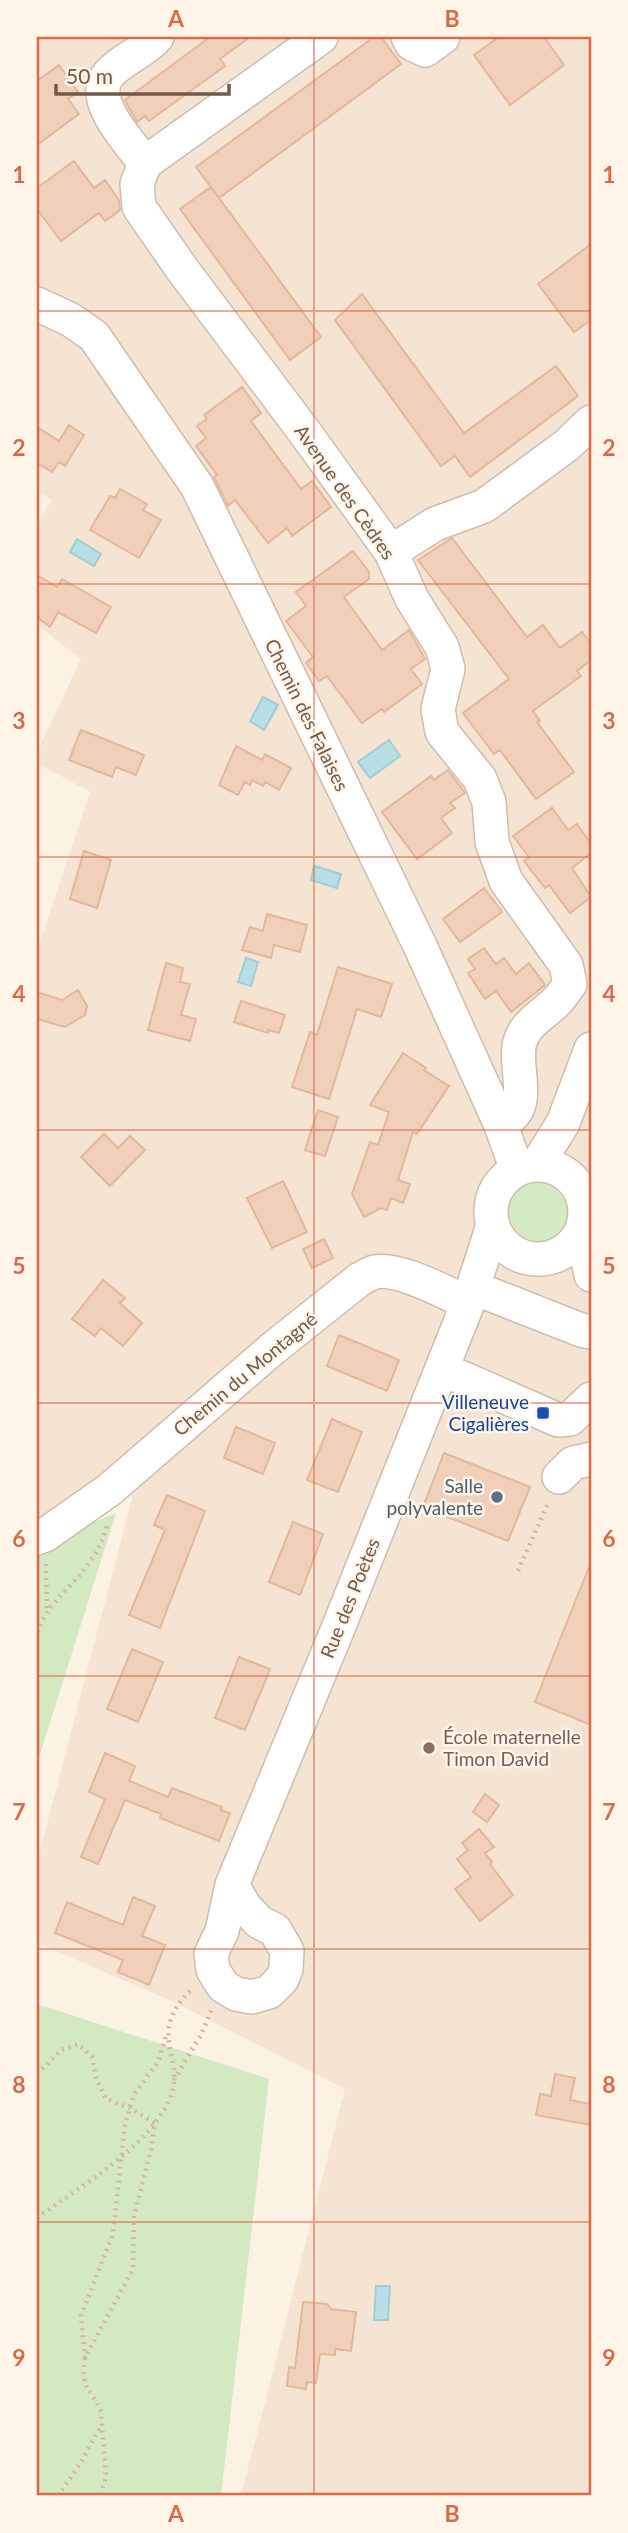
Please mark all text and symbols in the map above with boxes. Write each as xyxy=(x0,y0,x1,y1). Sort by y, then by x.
text: A xyxy=(167,4,185,32)
text: B xyxy=(444,4,460,32)
scale bar xyxy=(56,52,229,96)
text: 50 m xyxy=(66,63,113,88)
text: 1 xyxy=(12,160,26,188)
text: 1 xyxy=(602,160,616,188)
street label: Avenue des Cèdres xyxy=(290,420,401,564)
text: 2 xyxy=(12,433,26,461)
text: 2 xyxy=(602,433,616,461)
street label: Chemin des Falaises xyxy=(261,635,354,795)
text: 3 xyxy=(12,706,26,734)
text: 3 xyxy=(602,706,616,734)
text: 4 xyxy=(12,979,26,1007)
text: 4 xyxy=(602,979,616,1007)
text: 5 xyxy=(12,1251,26,1279)
text: 5 xyxy=(602,1251,616,1279)
street label: Chemin du Montagné xyxy=(168,1307,321,1440)
place label: Villeneuve Cigalières xyxy=(442,1390,529,1435)
marker: Villeneuve Cigalières xyxy=(535,1405,551,1421)
place label: Salle polyvalente xyxy=(386,1474,483,1519)
marker: Salle polyvalente xyxy=(489,1489,505,1505)
text: 6 xyxy=(12,1524,26,1552)
text: 6 xyxy=(602,1524,616,1552)
street label: Rue des Poètes xyxy=(315,1534,384,1661)
place label: École maternelle Timon David xyxy=(443,1725,581,1770)
marker: École maternelle Timon David xyxy=(421,1740,437,1756)
text: 7 xyxy=(12,1797,26,1825)
text: 7 xyxy=(602,1797,616,1825)
text: 8 xyxy=(12,2070,26,2098)
text: 8 xyxy=(602,2070,616,2098)
text: 9 xyxy=(12,2343,26,2371)
text: 9 xyxy=(602,2343,616,2371)
text: A xyxy=(167,2499,185,2527)
text: B xyxy=(444,2499,460,2527)

